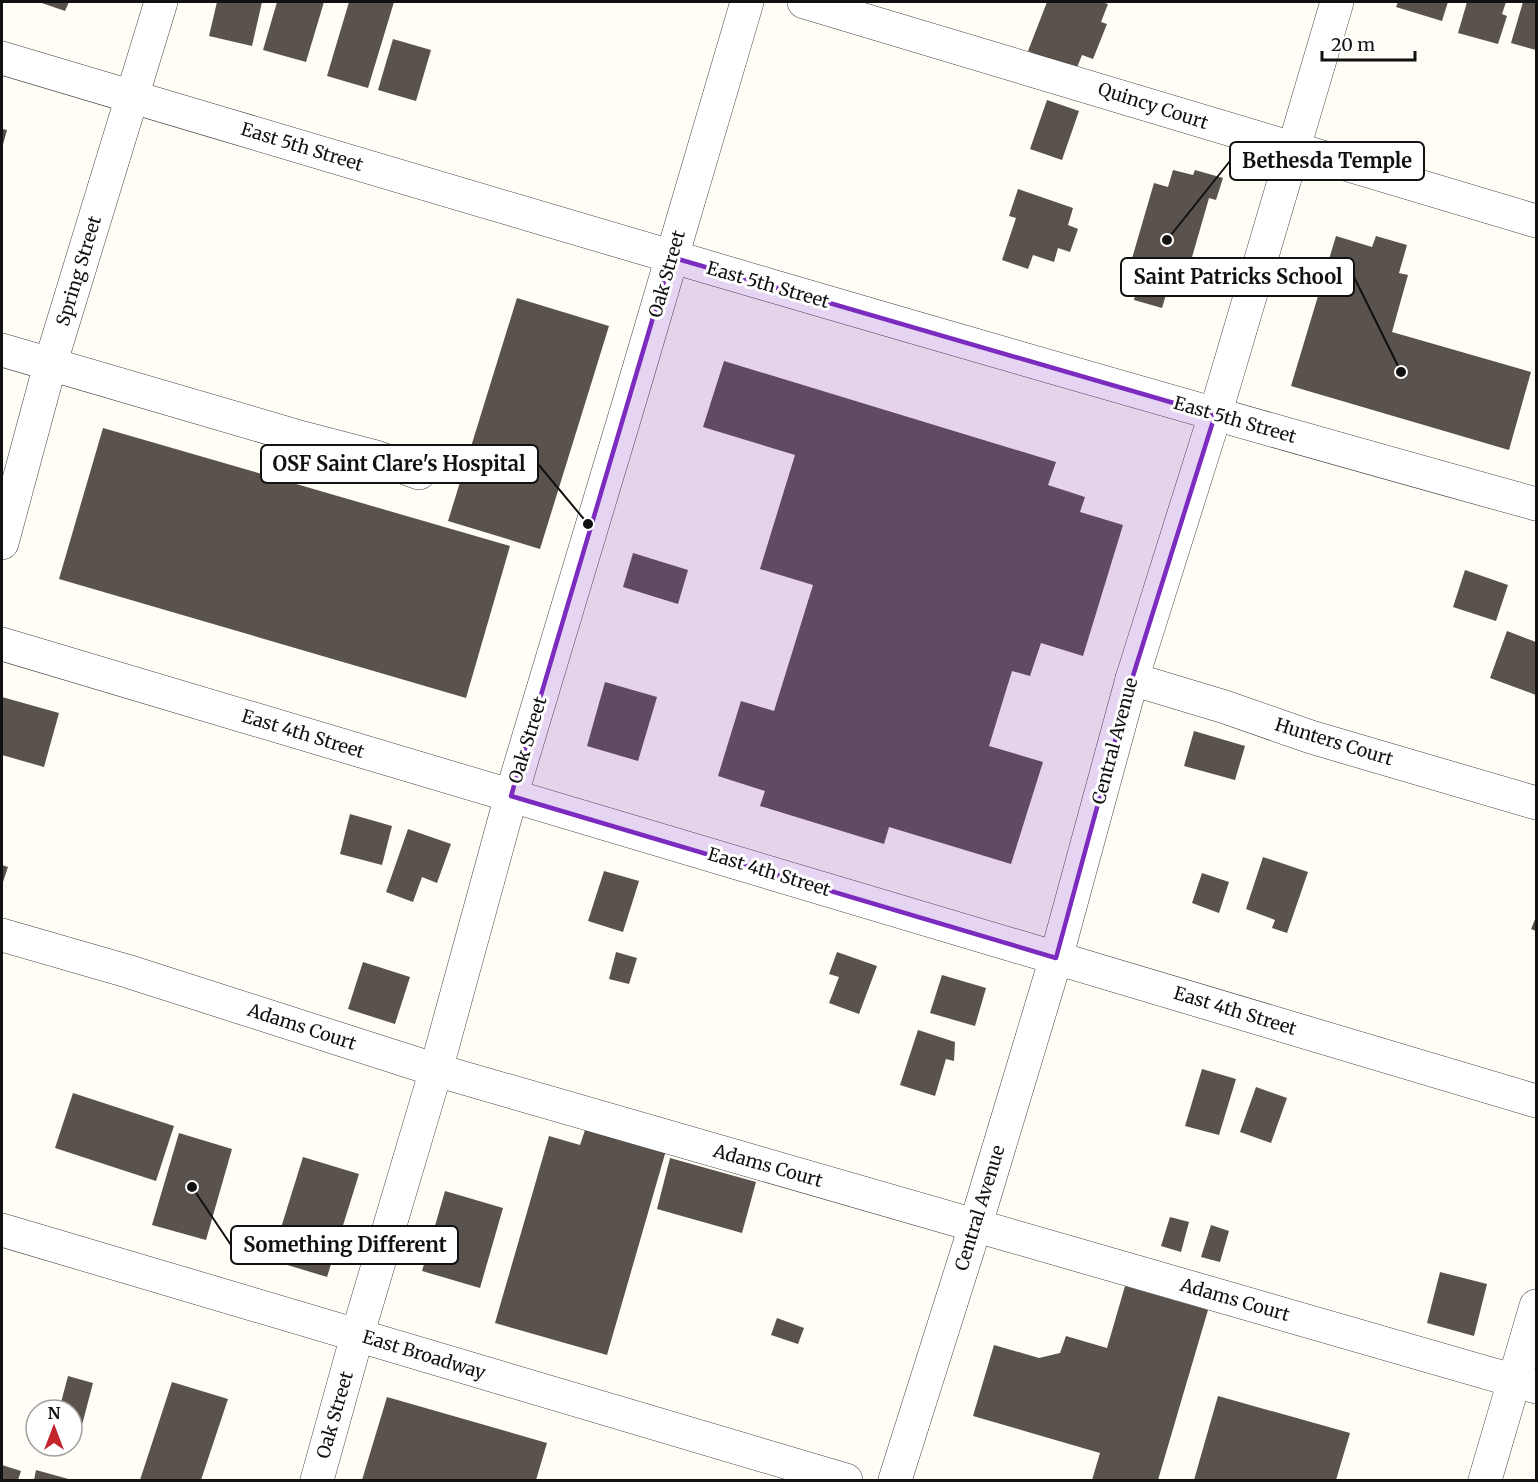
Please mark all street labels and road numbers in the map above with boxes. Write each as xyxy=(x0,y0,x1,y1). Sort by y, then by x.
street label: Quincy Court xyxy=(1095,77,1211,134)
street label: East 5th Street xyxy=(238,117,366,176)
street label: Spring Street xyxy=(51,213,106,329)
street label: Oak Street xyxy=(643,228,690,320)
street label: East 5th Street xyxy=(704,256,832,313)
street label: East 5th Street xyxy=(1171,391,1299,448)
street label: Central Avenue xyxy=(1087,675,1142,807)
street label: Oak Street xyxy=(503,694,552,786)
street label: East 4th Street xyxy=(239,704,367,763)
street label: Hunters Court xyxy=(1272,713,1396,770)
street label: East 4th Street xyxy=(705,842,833,901)
street label: East 4th Street xyxy=(1171,981,1299,1040)
street label: Adams Court xyxy=(244,998,359,1055)
street label: Adams Court xyxy=(710,1139,825,1192)
street label: Central Avenue xyxy=(949,1142,1010,1274)
street label: Adams Court xyxy=(1177,1273,1292,1326)
street label: East Broadway xyxy=(360,1325,489,1384)
street label: Oak Street xyxy=(311,1369,358,1461)

